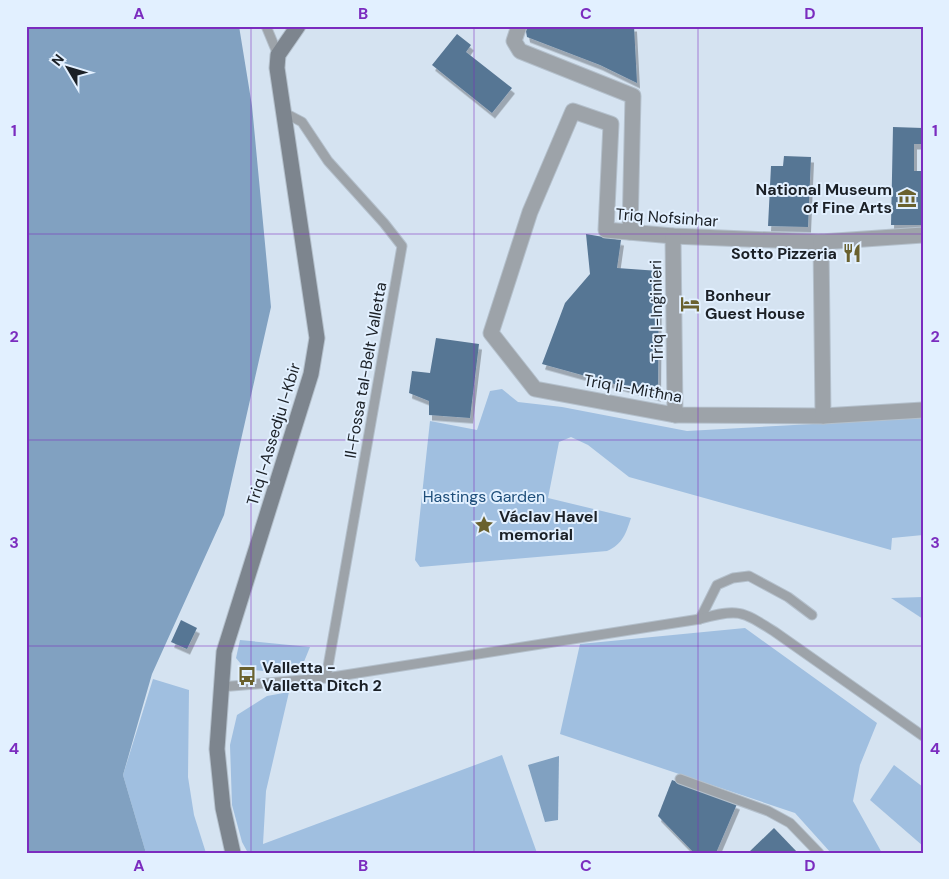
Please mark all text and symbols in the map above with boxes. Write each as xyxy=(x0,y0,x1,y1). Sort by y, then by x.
text: A xyxy=(133,3,145,24)
text: B xyxy=(358,3,368,24)
text: C xyxy=(580,3,592,24)
text: D xyxy=(804,3,816,24)
north arrow xyxy=(42,42,92,92)
text: N xyxy=(48,50,68,70)
text: 1 xyxy=(11,120,17,141)
text: 1 xyxy=(932,120,938,141)
place label: National Museum of Fine Arts xyxy=(756,179,892,218)
museum icon: National Museum of Fine Arts xyxy=(896,187,918,209)
street label: Triq Nofsinhar xyxy=(615,203,719,232)
restaurant icon: Sotto Pizzeria xyxy=(841,242,863,264)
place label: Sotto Pizzeria xyxy=(731,243,837,264)
street label: Triq l-Inġinieri xyxy=(645,260,668,362)
street label: Il-Fossa tal-Belt Valletta xyxy=(340,280,391,460)
place label: Bonheur Guest House xyxy=(705,285,805,324)
hotel icon: Bonheur Guest House xyxy=(679,293,701,315)
text: 2 xyxy=(9,326,19,347)
text: 2 xyxy=(930,326,940,347)
street label: Triq l-Assedju l-Kbir xyxy=(242,360,305,508)
street label: Triq il-Mitħna xyxy=(582,370,684,407)
park label: Hastings Garden xyxy=(423,486,545,507)
place label: Václav Havel memorial xyxy=(499,506,598,545)
place icon: Václav Havel memorial xyxy=(473,514,495,536)
text: 3 xyxy=(9,532,19,553)
text: 3 xyxy=(930,532,940,553)
place label: Valletta - Valletta Ditch 2 xyxy=(262,657,382,696)
bus stop icon: Valletta - Valletta Ditch 2 xyxy=(236,665,258,687)
text: 4 xyxy=(9,738,19,759)
text: 4 xyxy=(930,738,940,759)
text: A xyxy=(133,855,145,876)
text: B xyxy=(358,855,368,876)
text: C xyxy=(580,855,592,876)
text: D xyxy=(804,855,816,876)

